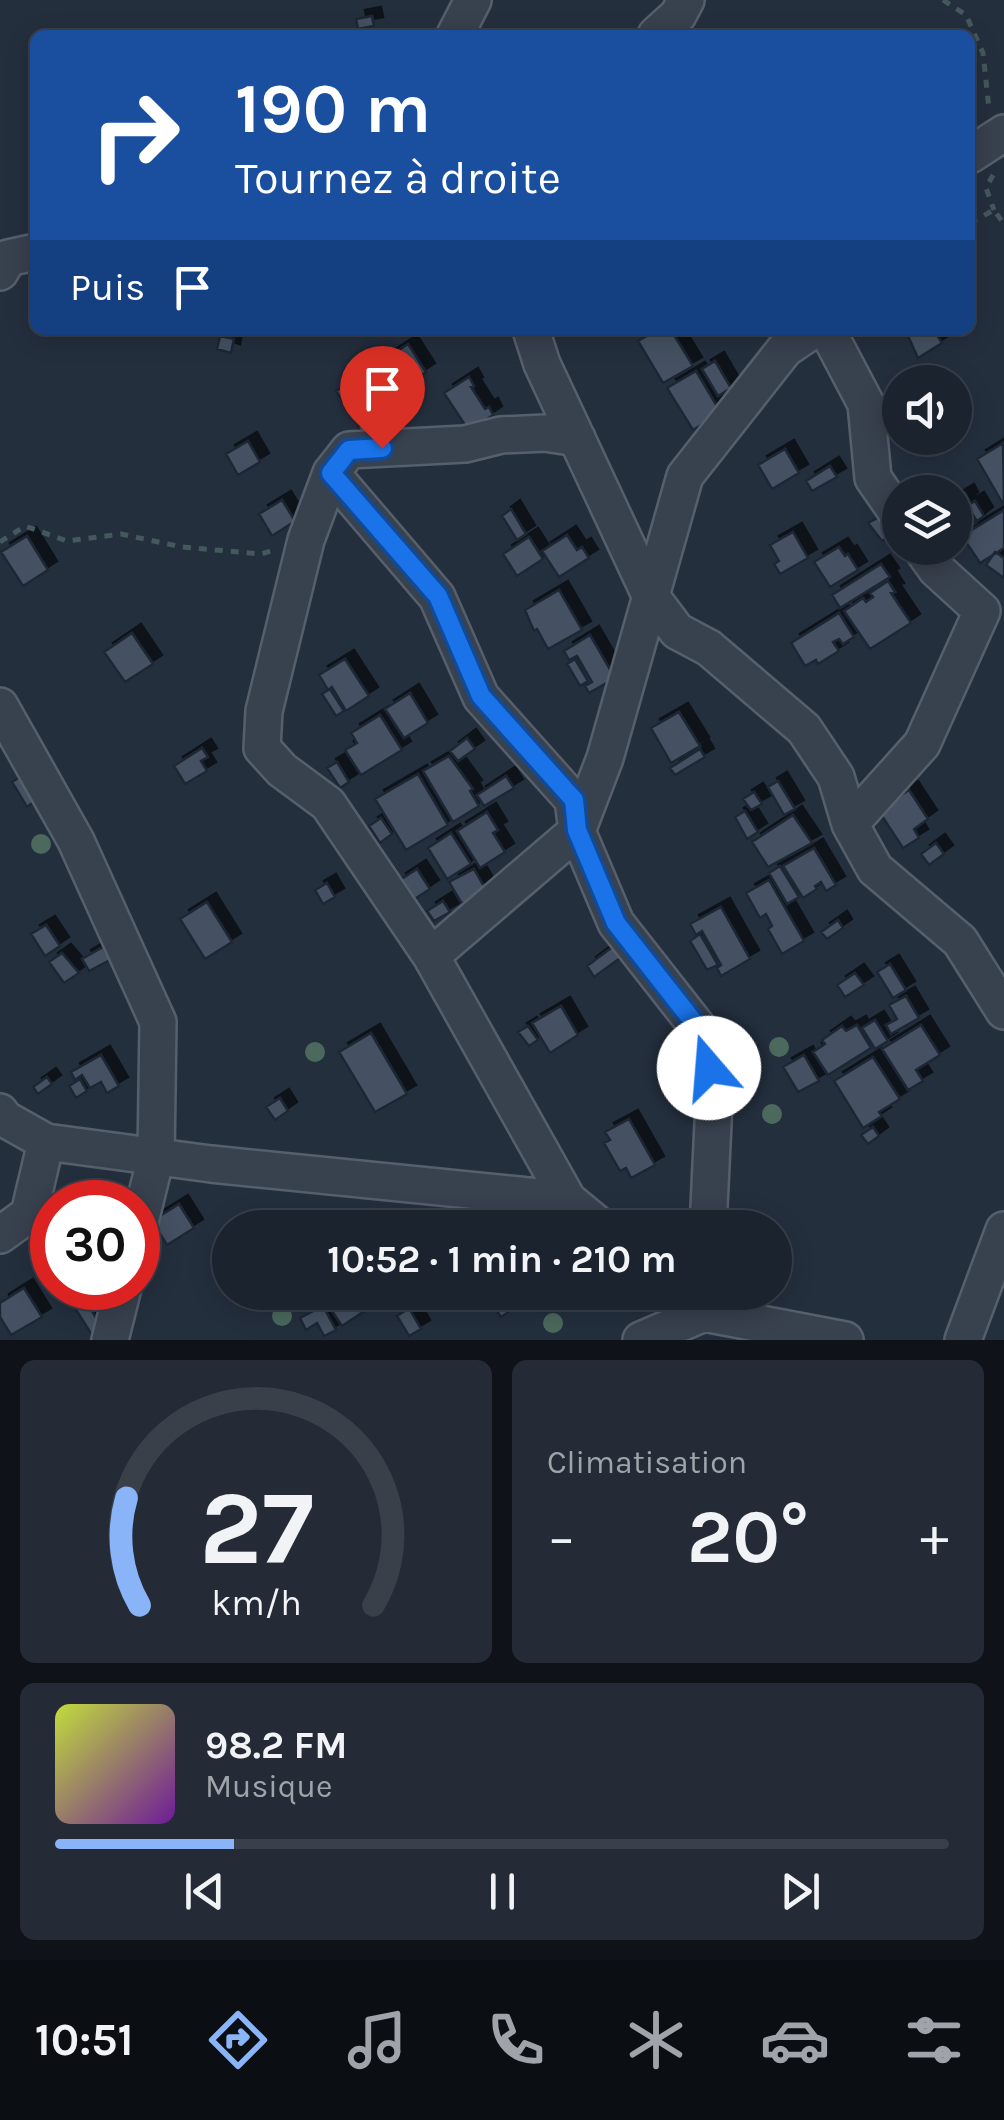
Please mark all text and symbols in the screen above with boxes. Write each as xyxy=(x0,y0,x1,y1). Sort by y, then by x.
text: 190 m xyxy=(235,68,431,150)
icon: right xyxy=(70,70,200,200)
text: Tournez à droite xyxy=(235,152,561,204)
icon: arrive xyxy=(165,260,220,315)
text: Puis xyxy=(70,265,145,310)
pin xyxy=(340,346,425,449)
icon: arrive xyxy=(355,361,410,416)
map controls xyxy=(882,365,972,565)
button: sound xyxy=(882,365,972,455)
button: layers xyxy=(882,475,972,565)
position arrow xyxy=(657,1016,761,1120)
speed limit sign: 30 xyxy=(30,1180,160,1310)
text: 10:52 · 1 min · 210 m xyxy=(327,1237,677,1282)
text: Climatisation xyxy=(547,1444,747,1481)
text: 27 xyxy=(199,1468,313,1589)
text: 20° xyxy=(687,1493,809,1581)
text: − xyxy=(547,1505,576,1569)
text: + xyxy=(920,1505,949,1569)
text: km/h xyxy=(211,1582,301,1624)
text: 98.2 FM xyxy=(205,1723,348,1768)
text: Musique xyxy=(205,1768,332,1805)
icon: previous xyxy=(177,1864,232,1919)
icon: pause xyxy=(475,1864,530,1919)
icon: next xyxy=(773,1864,828,1919)
icon: directions xyxy=(203,2005,273,2075)
icon: music xyxy=(342,2005,412,2075)
icon: phone xyxy=(481,2005,551,2075)
icon: climate xyxy=(621,2005,691,2075)
icon: car xyxy=(760,2005,830,2075)
icon: filters xyxy=(899,2005,969,2075)
text: 10:51 xyxy=(35,2014,134,2066)

